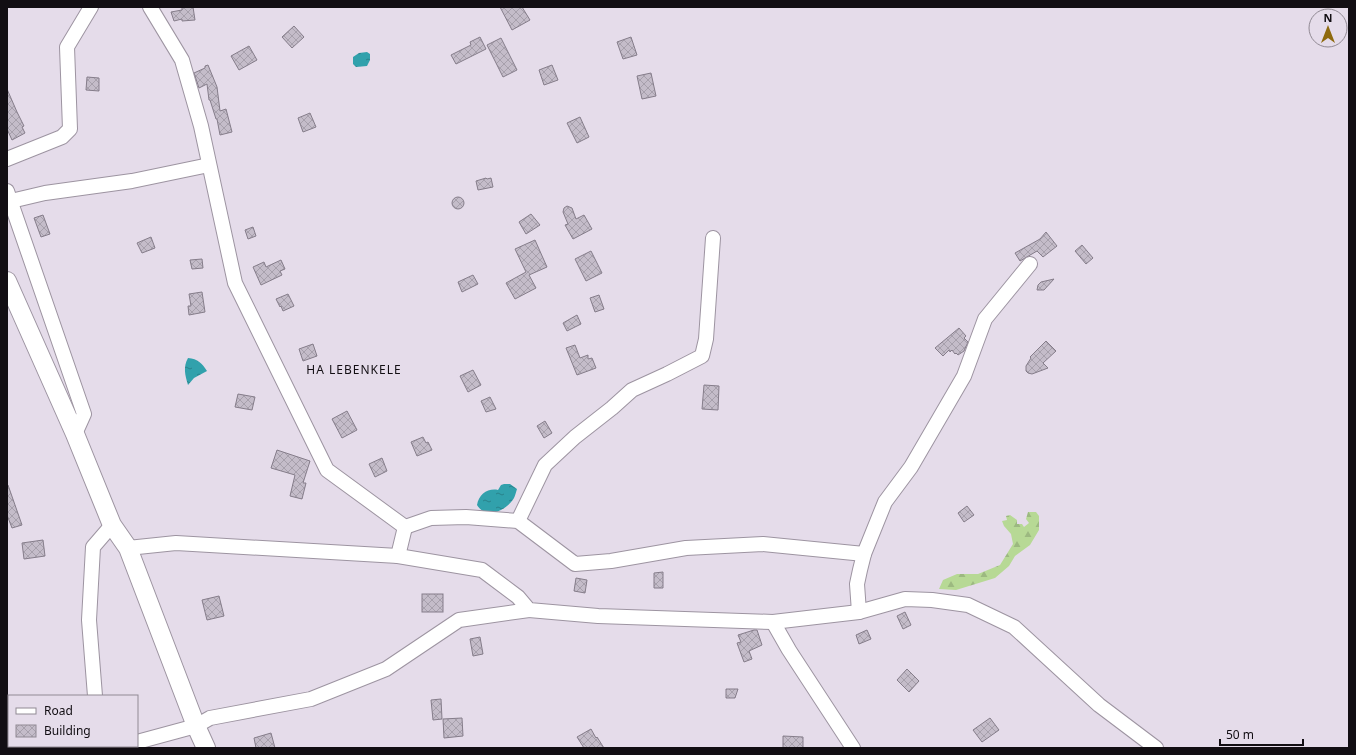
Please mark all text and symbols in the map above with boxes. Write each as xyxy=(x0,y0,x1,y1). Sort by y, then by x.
north arrow xyxy=(1308,8,1348,48)
text: N xyxy=(1324,10,1332,25)
district label: HA LEBENKELE xyxy=(306,361,402,378)
legend xyxy=(8,695,138,747)
text: Road xyxy=(44,702,73,719)
scale bar xyxy=(1220,721,1303,747)
text: Building xyxy=(44,722,91,739)
text: 50 m xyxy=(1226,726,1254,743)

